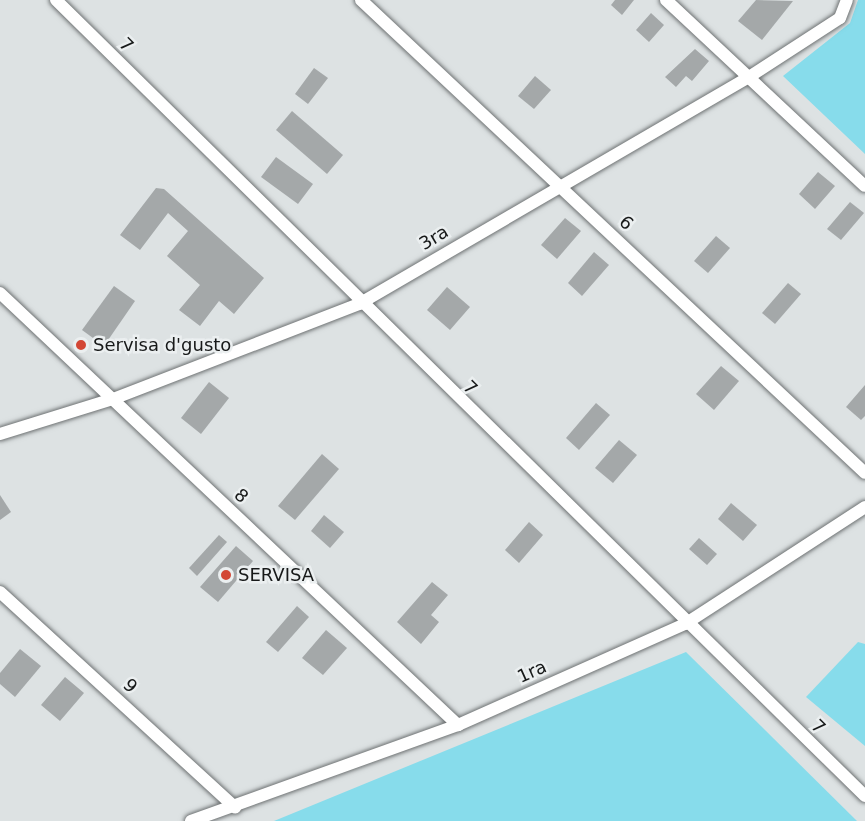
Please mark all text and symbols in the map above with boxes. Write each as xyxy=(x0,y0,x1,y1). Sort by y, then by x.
street label: 7 xyxy=(114,33,138,57)
street label: 6 xyxy=(614,211,638,235)
street label: 3ra xyxy=(416,221,452,255)
place label: Servisa d'gusto xyxy=(93,334,231,356)
marker: Servisa d'gusto xyxy=(74,338,88,352)
street label: 7 xyxy=(458,376,482,400)
street label: 8 xyxy=(229,484,253,508)
place label: SERVISA xyxy=(238,564,314,586)
marker: SERVISA xyxy=(219,568,233,582)
street label: 1ra xyxy=(514,656,550,688)
street label: 9 xyxy=(118,674,142,698)
street label: 7 xyxy=(806,715,830,739)

